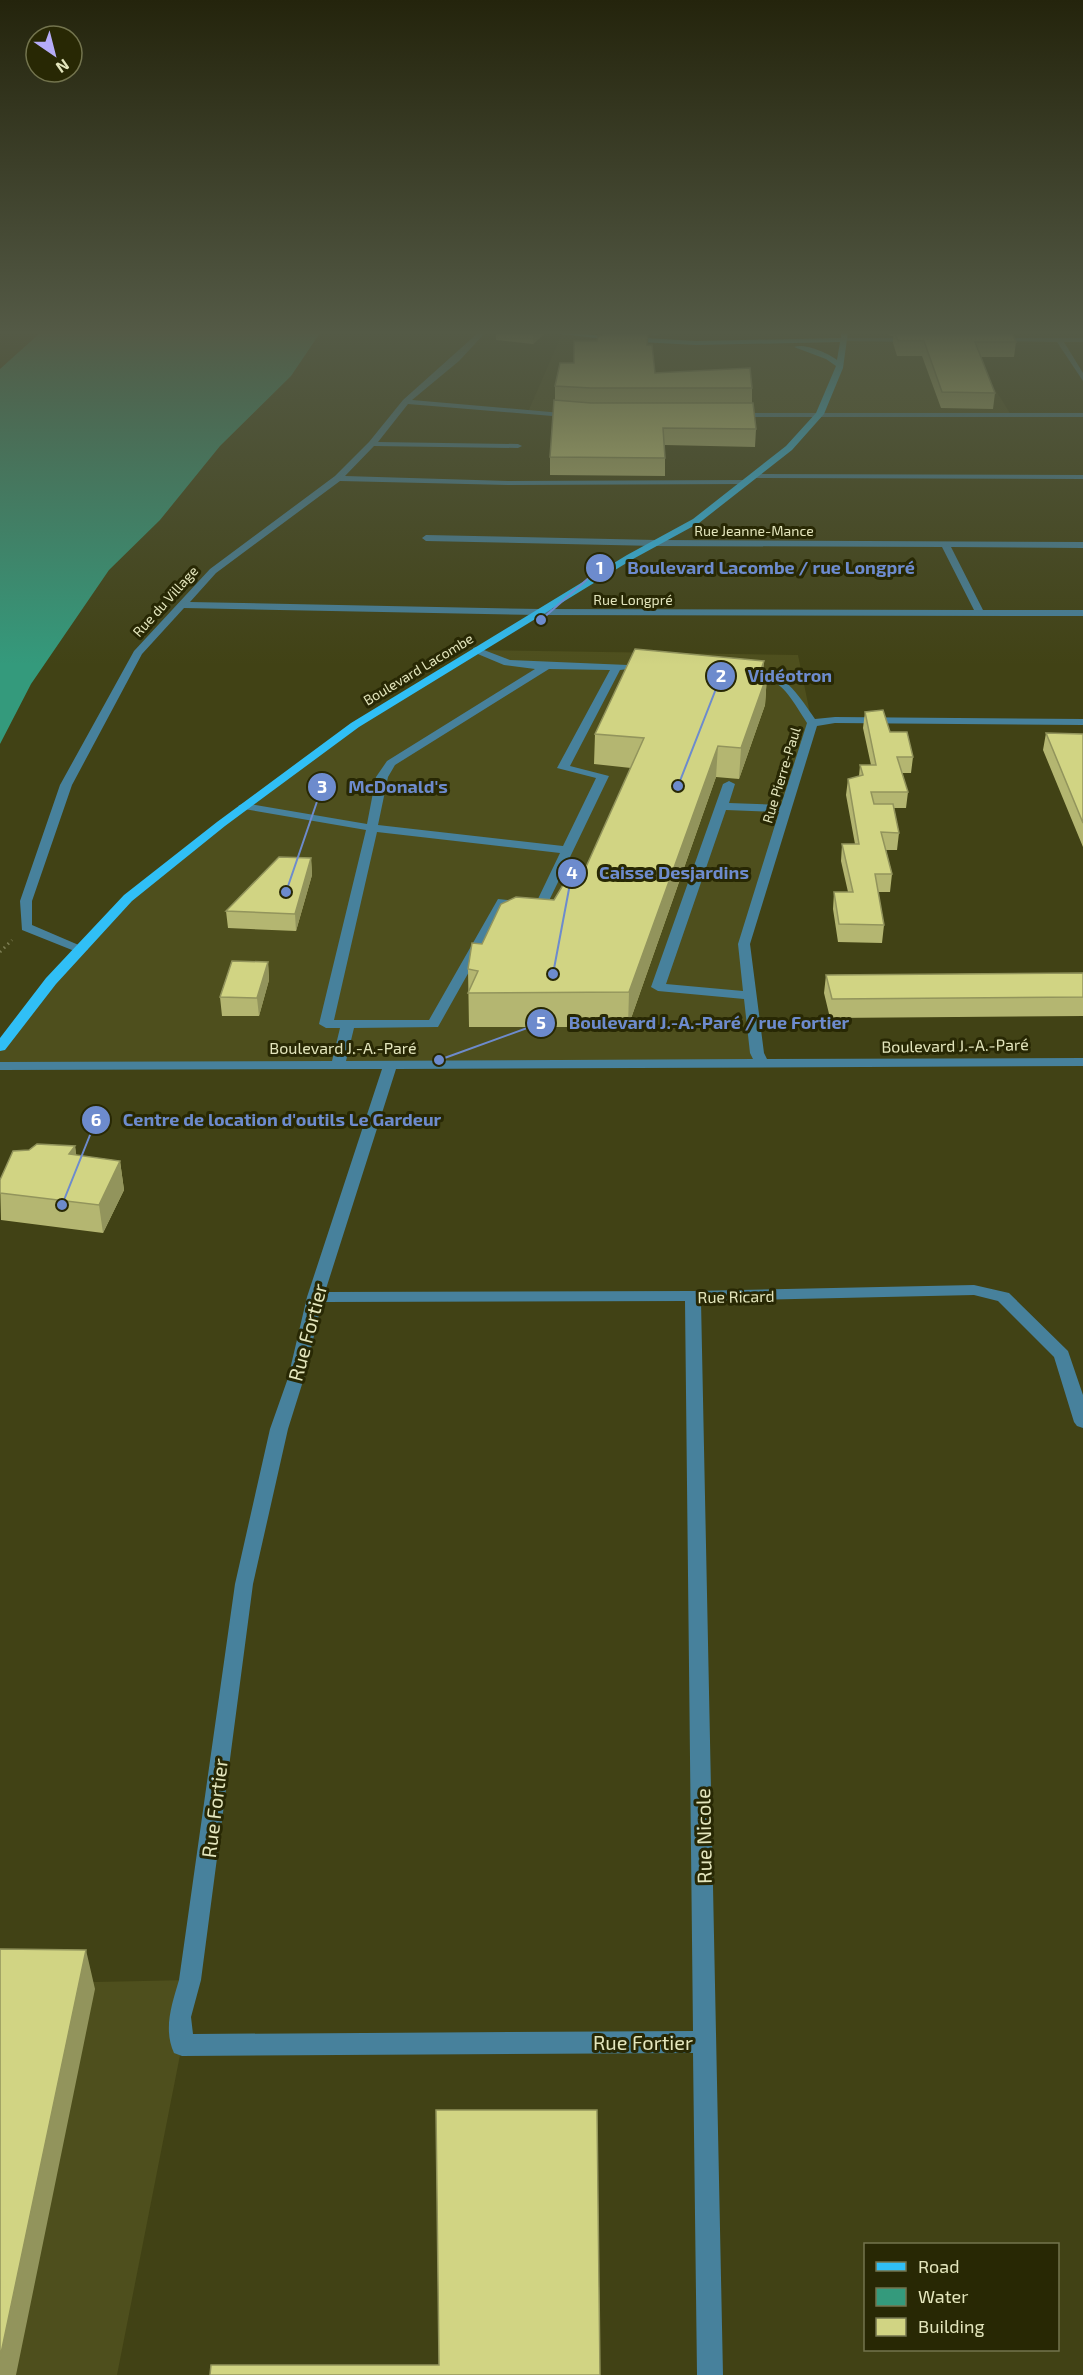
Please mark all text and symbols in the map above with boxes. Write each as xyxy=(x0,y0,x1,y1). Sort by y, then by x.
north arrow xyxy=(24,24,84,84)
text: N xyxy=(53,56,73,78)
street label: Rue Jeanne-Mance xyxy=(694,522,814,539)
callout: Boulevard Lacombe / rue Longpré xyxy=(585,550,927,586)
text: 1 xyxy=(596,556,604,578)
text: Boulevard Lacombe / rue Longpré xyxy=(627,556,915,578)
street label: Rue du Village xyxy=(129,562,201,640)
street label: Rue Longpré xyxy=(593,591,673,608)
street label: Boulevard Lacombe xyxy=(360,629,476,709)
callout: Vidéotron xyxy=(706,658,844,694)
text: 2 xyxy=(716,664,726,686)
text: Vidéotron xyxy=(748,664,832,686)
street label: Rue Pierre-Paul xyxy=(758,724,804,825)
callout: McDonald's xyxy=(307,769,460,805)
text: 3 xyxy=(317,775,327,797)
text: McDonald's xyxy=(348,775,448,797)
callout: Caisse Desjardins xyxy=(557,855,761,891)
text: 4 xyxy=(566,861,578,883)
text: Caisse Desjardins xyxy=(599,861,749,883)
callout: Boulevard J.-A.-Paré / rue Fortier xyxy=(526,1005,861,1041)
text: 5 xyxy=(536,1011,546,1033)
text: Boulevard J.-A.-Paré / rue Fortier xyxy=(569,1011,850,1033)
street label: Boulevard J.-A.-Paré xyxy=(881,1034,1029,1056)
street label: Boulevard J.-A.-Paré xyxy=(269,1038,417,1057)
callout: Centre de location d'outils Le Gardeur xyxy=(81,1102,453,1138)
text: 6 xyxy=(91,1108,101,1130)
text: Centre de location d'outils Le Gardeur xyxy=(123,1108,442,1130)
street label: Rue Fortier xyxy=(282,1281,332,1383)
street label: Rue Ricard xyxy=(697,1286,775,1306)
street label: Rue Fortier xyxy=(196,1757,232,1859)
street label: Rue Nicole xyxy=(690,1788,716,1884)
street label: Rue Fortier xyxy=(593,2030,693,2054)
legend xyxy=(864,2243,1059,2351)
text: Road xyxy=(918,2255,959,2277)
text: Water xyxy=(918,2285,968,2307)
text: Building xyxy=(918,2315,985,2337)

